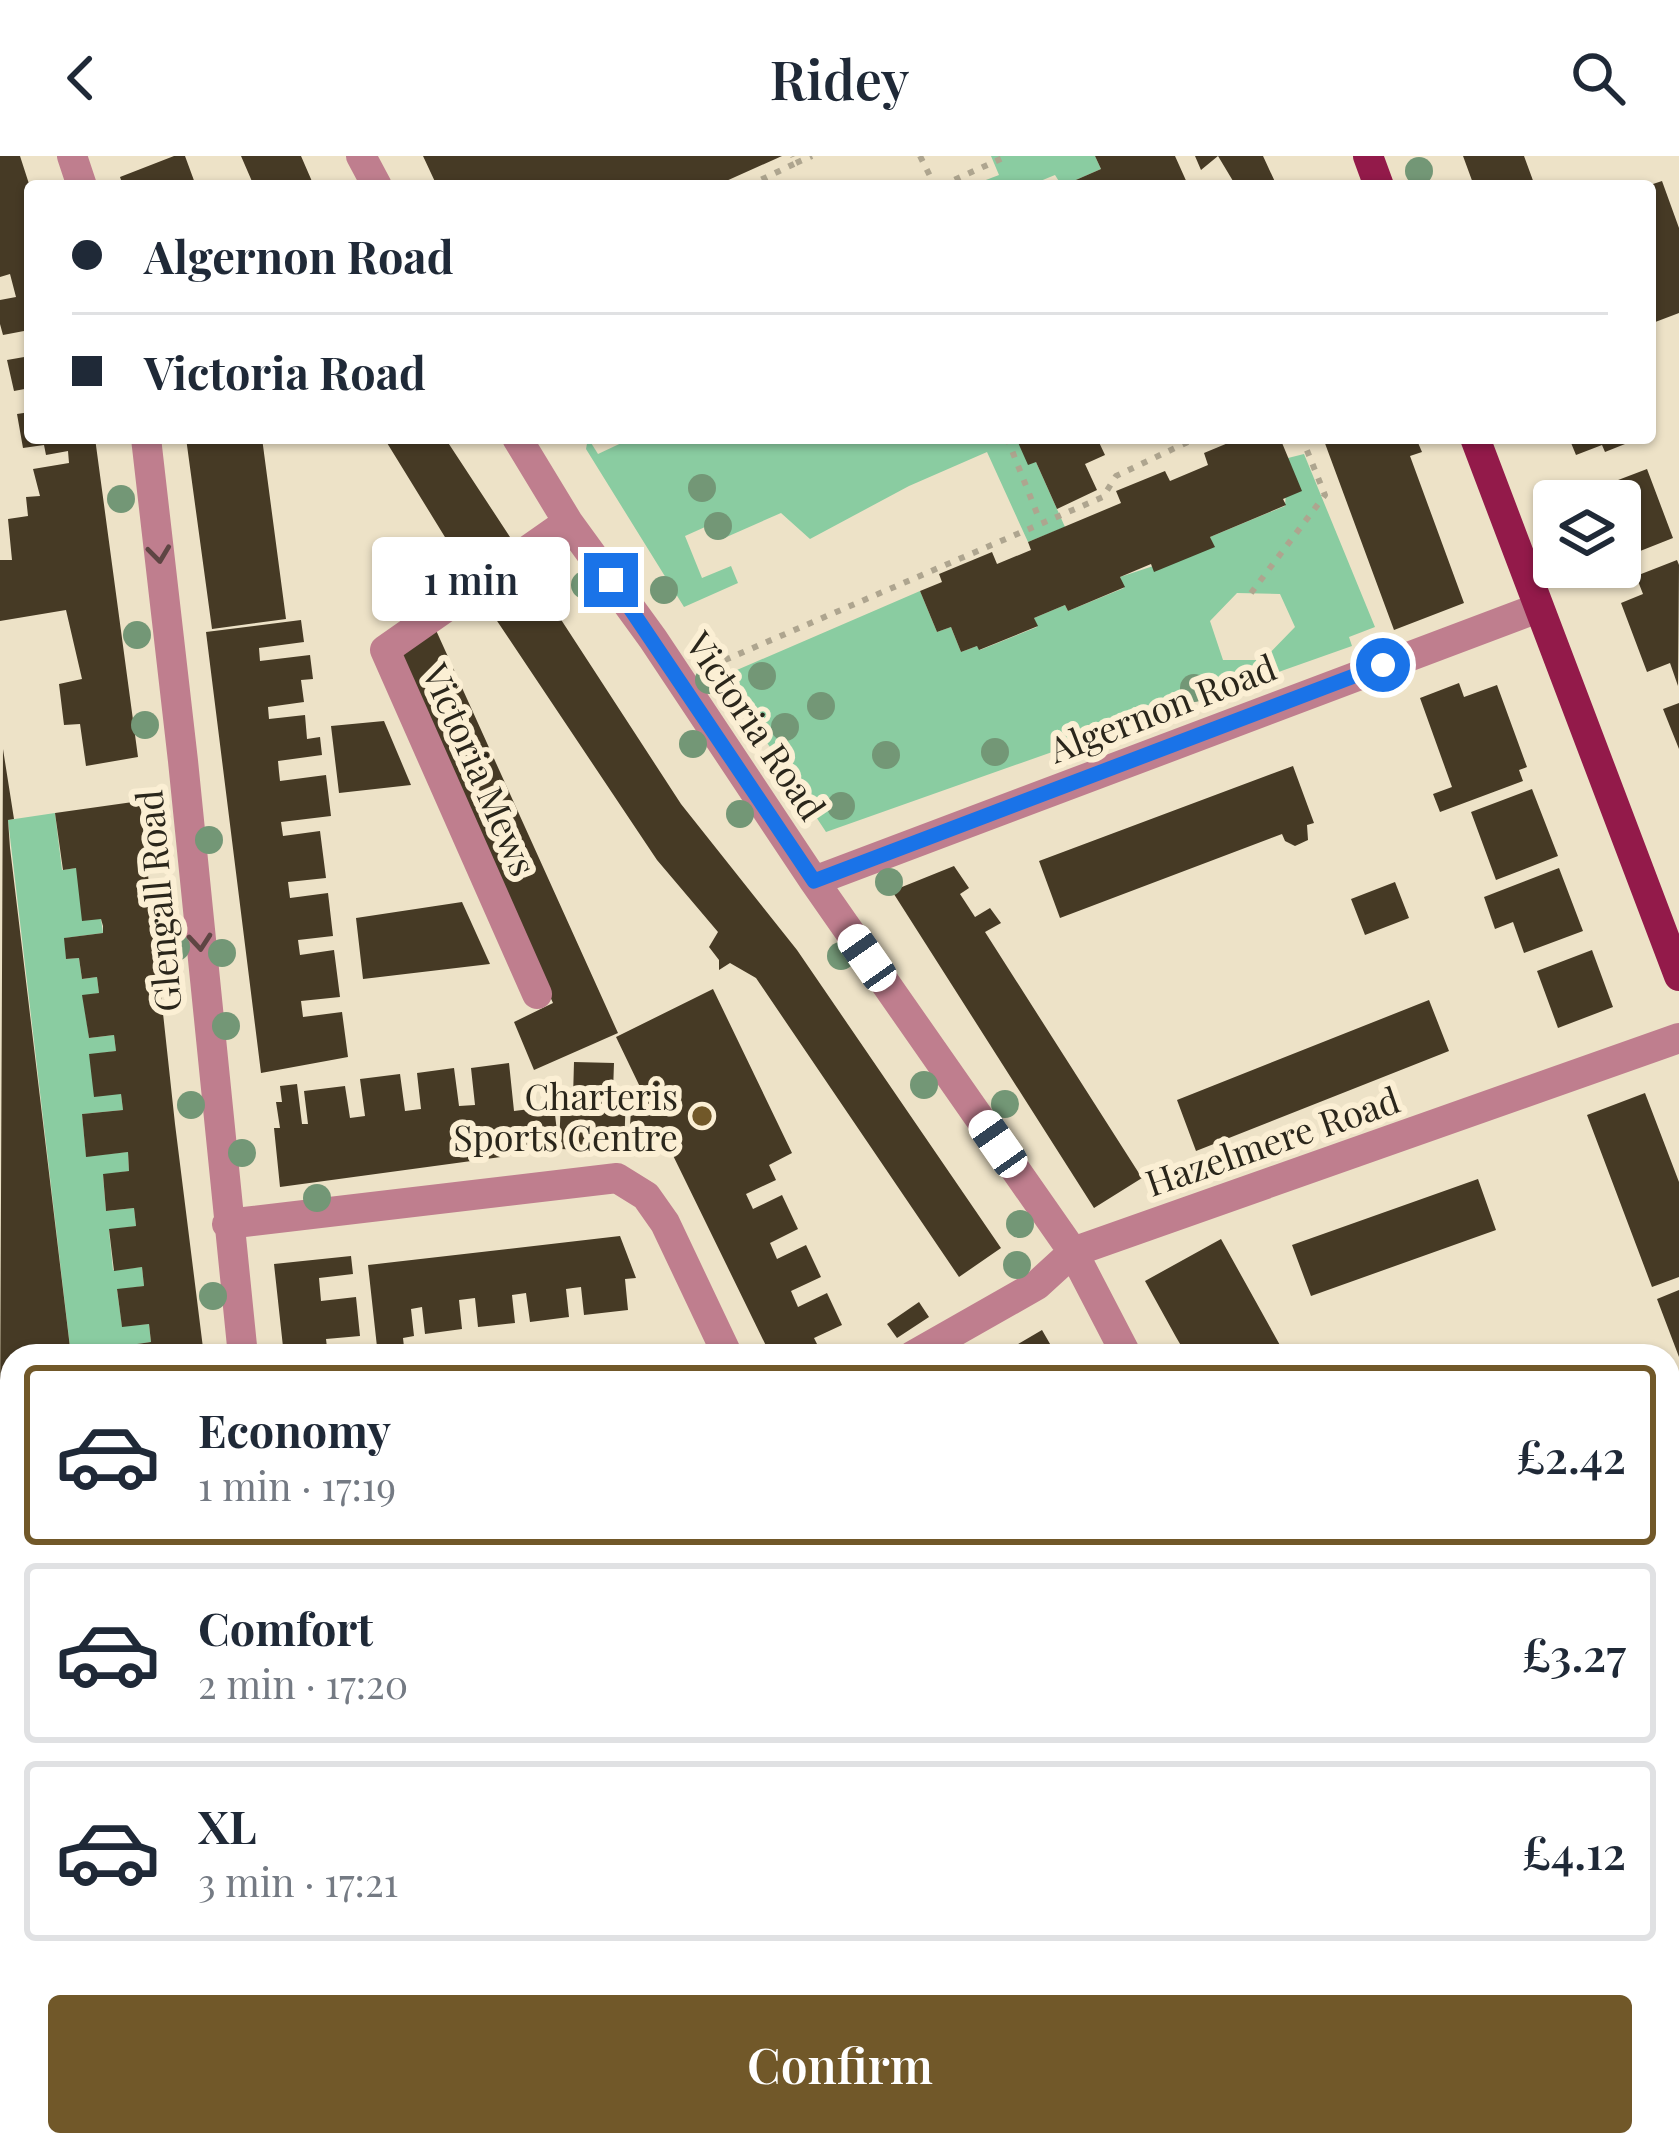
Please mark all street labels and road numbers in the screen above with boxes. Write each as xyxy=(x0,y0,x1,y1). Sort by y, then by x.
street label: Victoria Road xyxy=(676,621,838,828)
street label: Algernon Road xyxy=(1041,642,1282,773)
street label: Victoria Mews xyxy=(412,654,549,883)
street label: Glengall Road xyxy=(123,788,191,1014)
street label: Hazelmere Road xyxy=(1139,1074,1405,1206)

